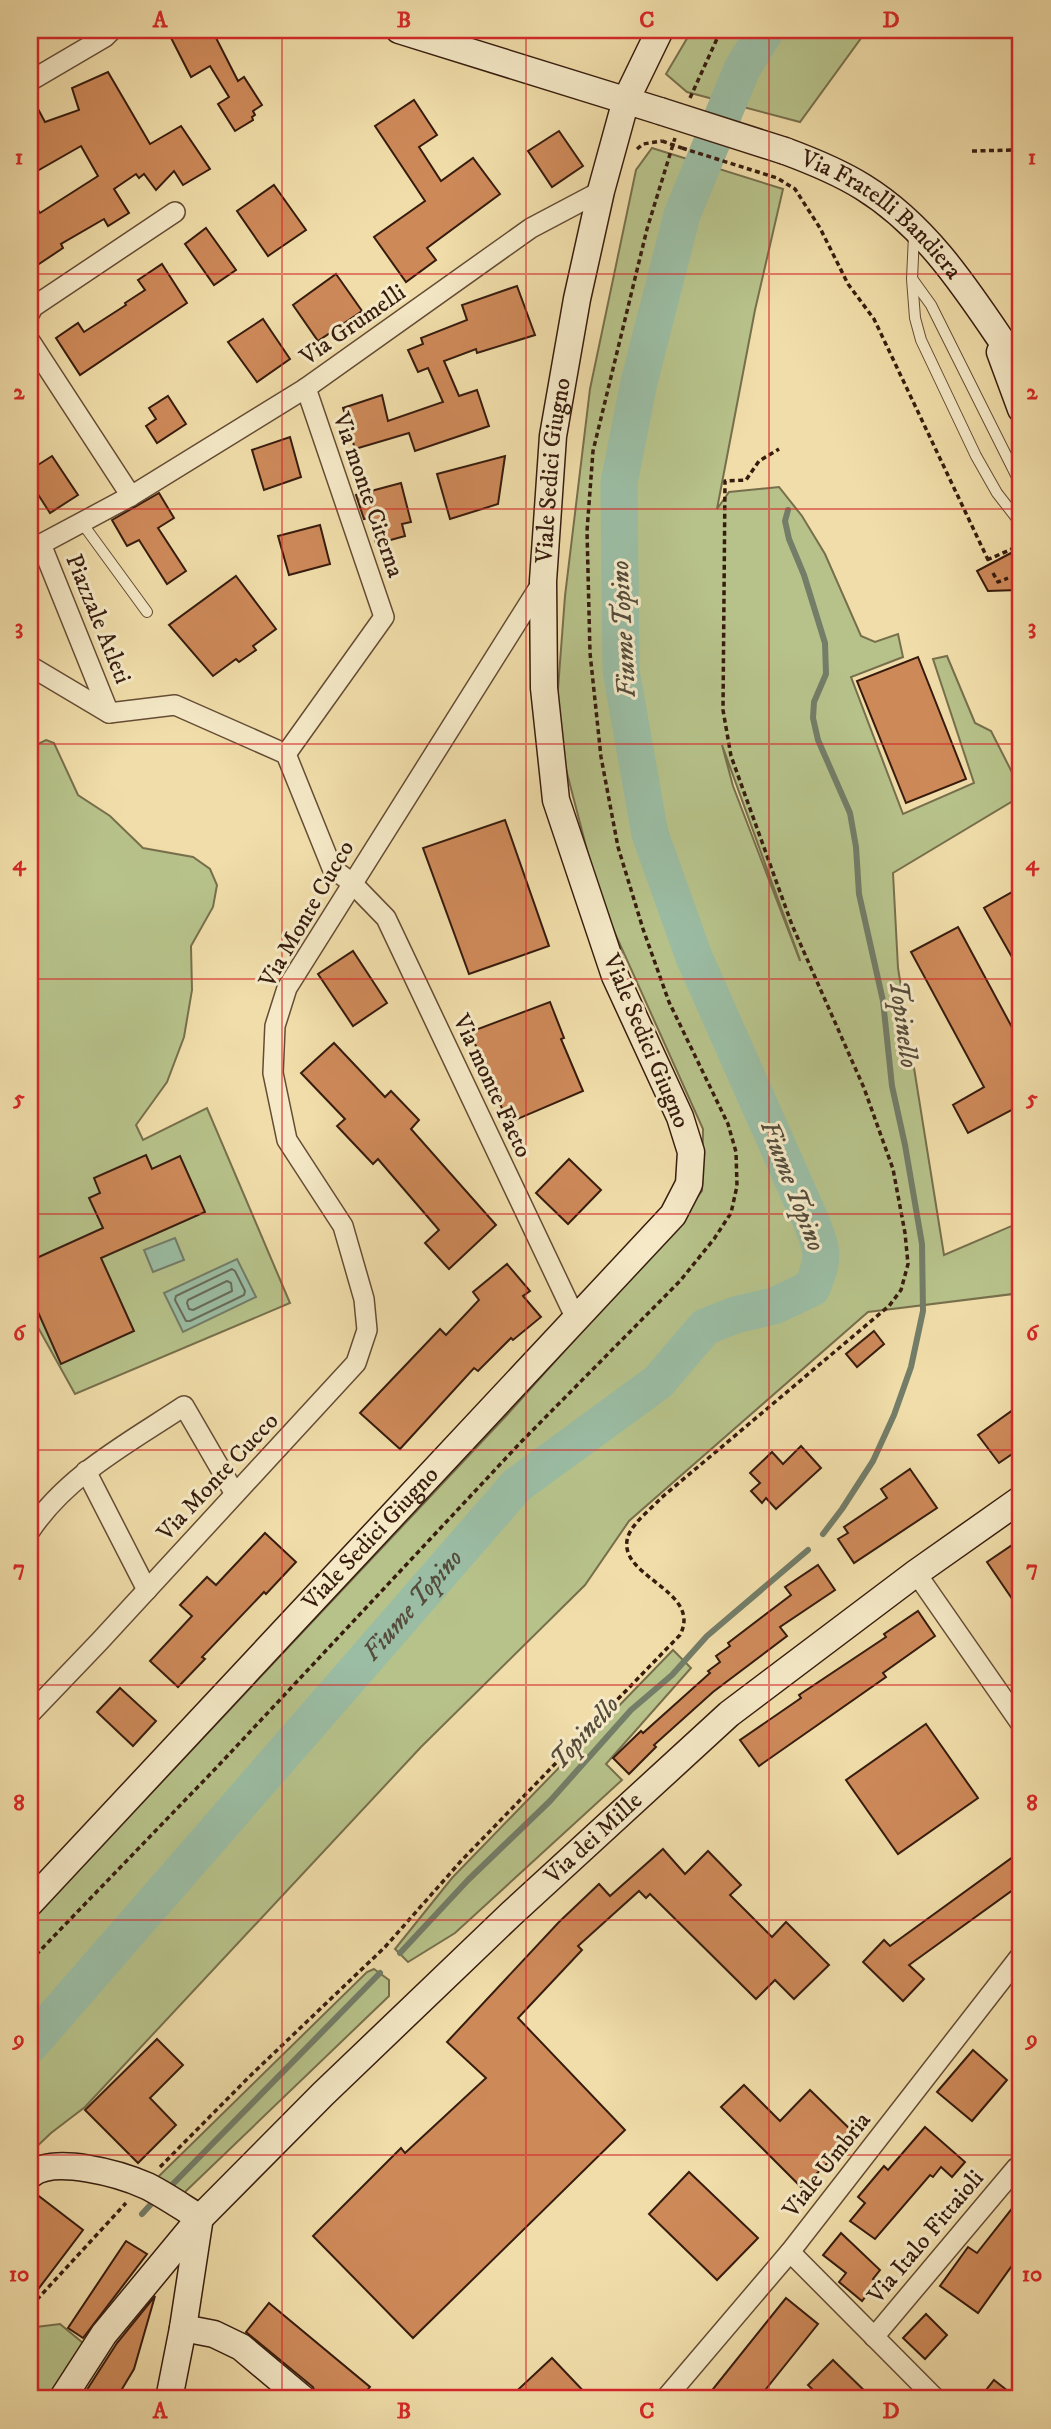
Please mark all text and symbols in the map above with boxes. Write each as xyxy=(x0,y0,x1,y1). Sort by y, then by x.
text: A xyxy=(152,6,169,35)
text: B xyxy=(397,6,411,35)
text: C xyxy=(639,6,655,35)
text: D xyxy=(882,6,900,35)
text: 1 xyxy=(15,143,23,172)
street label: Via Fratelli Bandiera xyxy=(795,143,969,286)
text: 1 xyxy=(1028,143,1036,172)
street label: Via Grumelli xyxy=(293,278,412,373)
street label: Viale Sedici Giugno xyxy=(529,375,578,565)
text: 2 xyxy=(13,378,25,407)
text: 2 xyxy=(1026,378,1038,407)
street label: Via monte Citerna xyxy=(325,408,411,582)
street label: Piazzale Atleti xyxy=(58,550,138,688)
water label: Fiume Topino xyxy=(604,560,644,698)
text: 3 xyxy=(15,613,23,642)
text: 3 xyxy=(1028,613,1036,642)
street label: Via Monte Cucco xyxy=(252,835,361,994)
text: 4 xyxy=(12,849,27,878)
text: 4 xyxy=(1025,849,1040,878)
street label: Viale Sedici Giugno xyxy=(595,948,696,1133)
water label: Topinello xyxy=(881,978,925,1070)
street label: Via monte Faeto xyxy=(445,1009,538,1163)
text: 5 xyxy=(12,1084,25,1113)
text: 5 xyxy=(1025,1084,1038,1113)
water label: Fiume Topino xyxy=(752,1116,832,1256)
text: 6 xyxy=(13,1319,27,1348)
text: 6 xyxy=(1026,1319,1040,1348)
street label: Via Monte Cucco xyxy=(150,1406,285,1548)
street label: Viale Sedici Giugno xyxy=(295,1460,445,1617)
water label: Fiume Topino xyxy=(355,1542,470,1668)
text: 7 xyxy=(13,1554,25,1583)
text: 7 xyxy=(1026,1554,1038,1583)
water label: Topinello xyxy=(543,1689,627,1777)
street label: Via dei Mille xyxy=(538,1786,649,1891)
text: 8 xyxy=(13,1789,25,1818)
text: 8 xyxy=(1026,1789,1038,1818)
text: 9 xyxy=(11,2025,25,2054)
text: 9 xyxy=(1024,2025,1038,2054)
street label: Viale Umbria xyxy=(776,2105,878,2225)
street label: Via Italo Fittaioli xyxy=(861,2164,991,2311)
text: 10 xyxy=(9,2260,29,2289)
text: 10 xyxy=(1022,2260,1042,2289)
text: A xyxy=(152,2397,169,2426)
text: B xyxy=(397,2397,411,2426)
text: C xyxy=(639,2397,655,2426)
text: D xyxy=(882,2397,900,2426)

